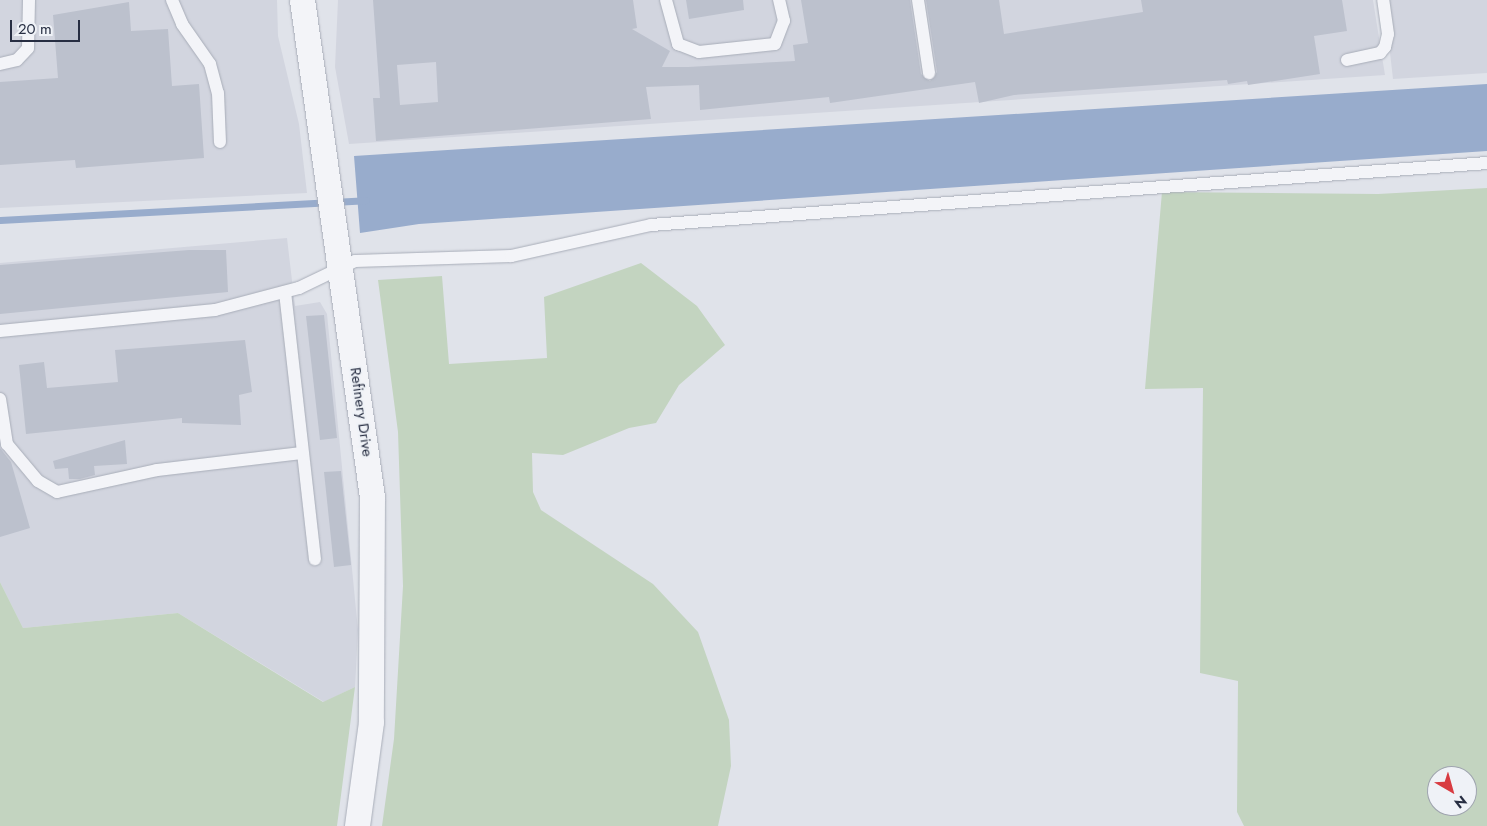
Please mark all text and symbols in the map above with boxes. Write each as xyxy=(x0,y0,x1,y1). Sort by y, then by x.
scale bar xyxy=(12,10,82,42)
text: 20 m xyxy=(18,18,52,40)
street label: Refinery Drive xyxy=(346,366,376,458)
north arrow xyxy=(1427,766,1477,816)
text: N xyxy=(1450,791,1471,813)

